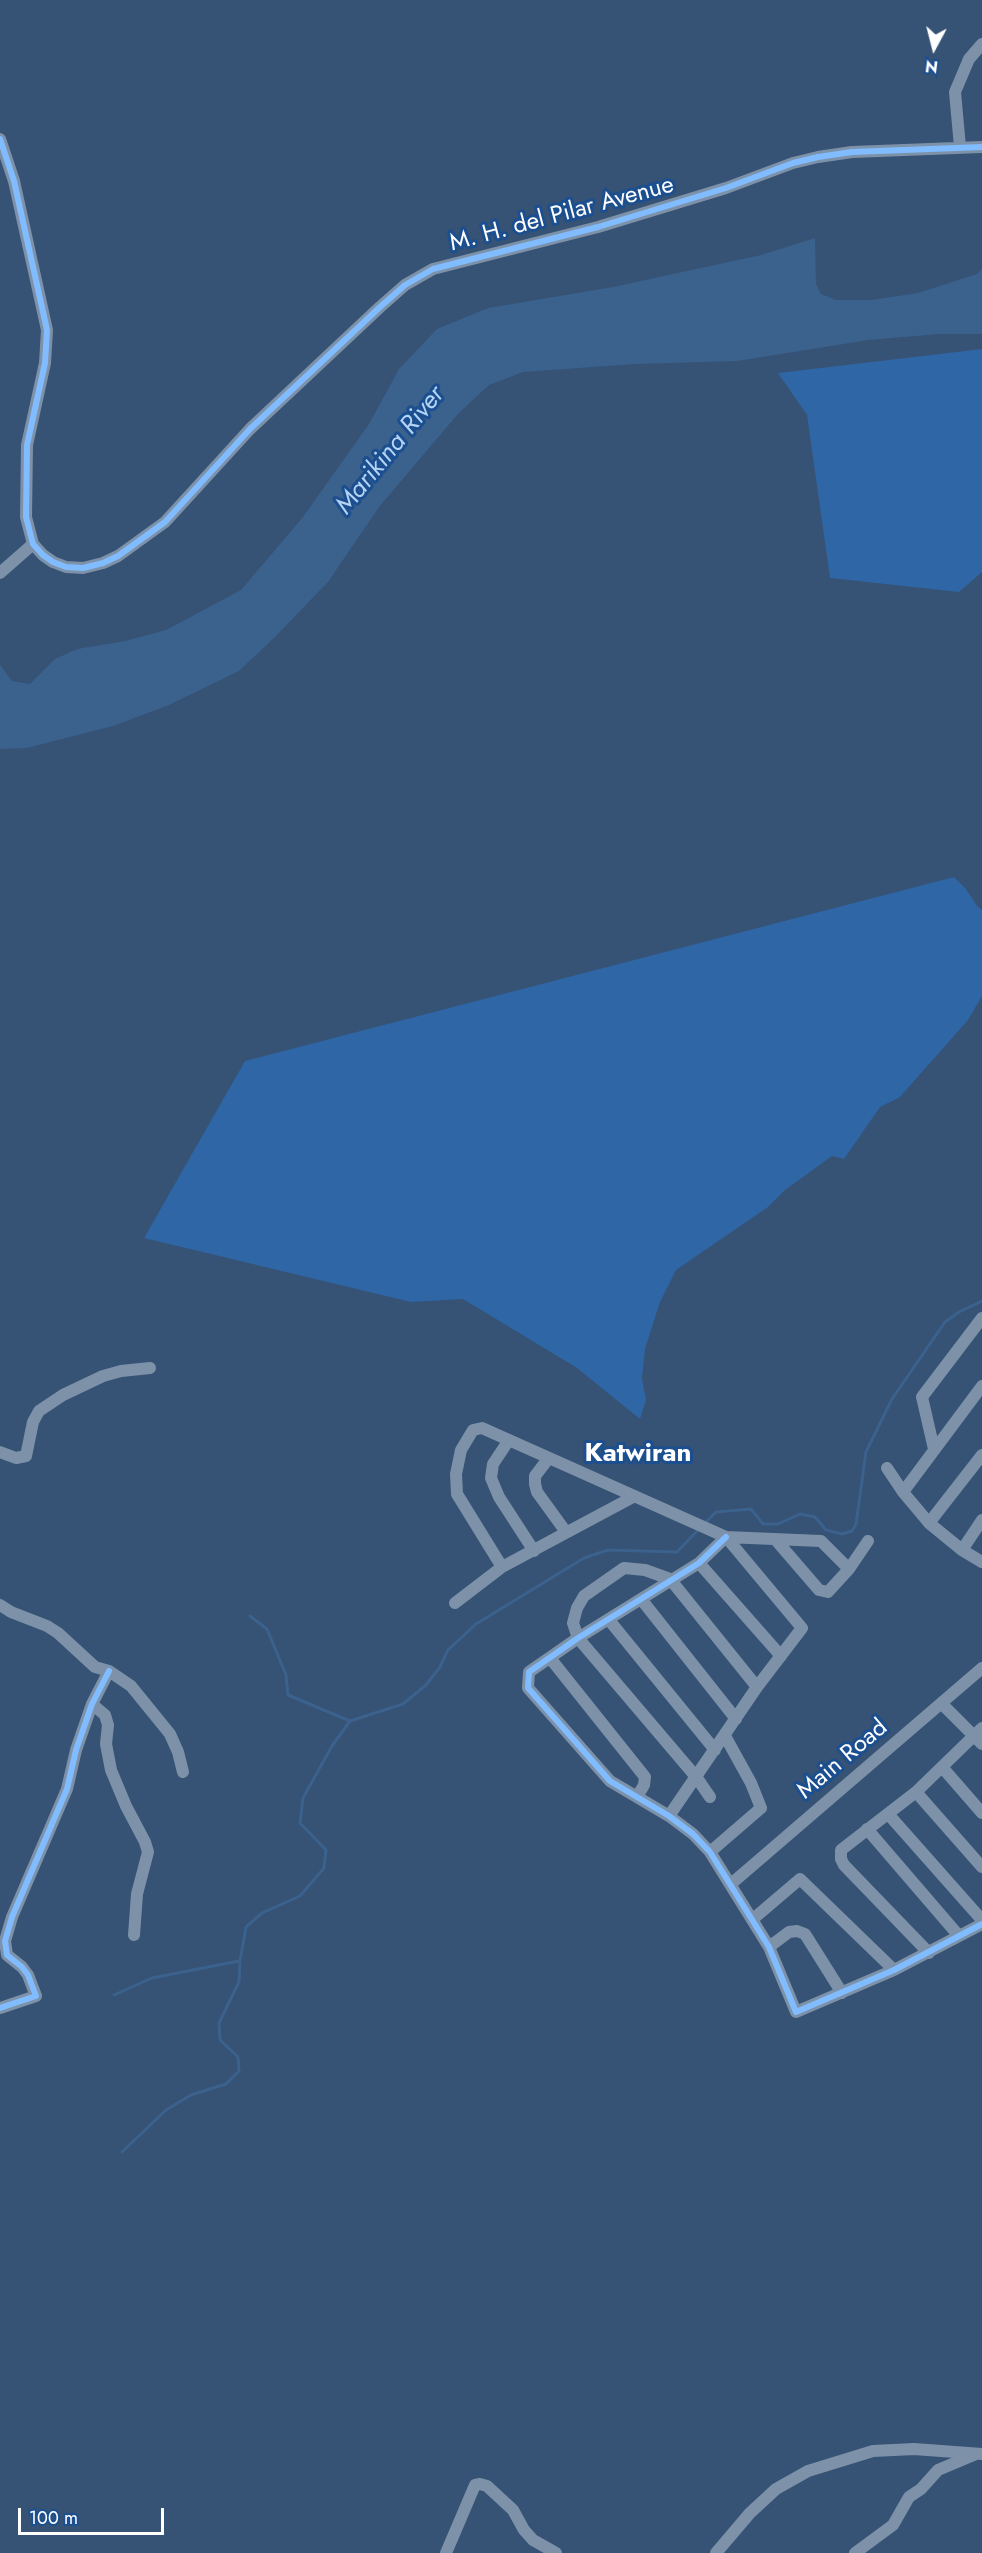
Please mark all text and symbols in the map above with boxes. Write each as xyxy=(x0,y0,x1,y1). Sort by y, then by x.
north arrow xyxy=(904,18,964,78)
text: N xyxy=(924,54,939,79)
street label: M. H. del Pilar Avenue xyxy=(447,171,677,259)
water label: Marikina River xyxy=(330,381,452,521)
district label: Katwiran xyxy=(584,1439,692,1471)
street label: Main Road xyxy=(792,1714,894,1806)
scale bar xyxy=(21,2496,166,2534)
text: 100 m xyxy=(29,2505,78,2531)

